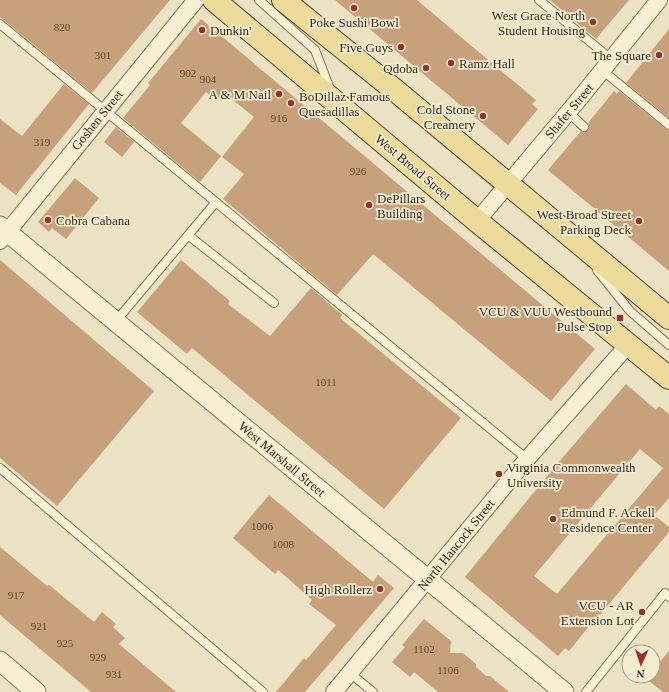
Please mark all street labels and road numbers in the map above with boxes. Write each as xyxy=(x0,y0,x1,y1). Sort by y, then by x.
street label: Shafer Street xyxy=(542,80,597,142)
street label: Goshen Street xyxy=(68,87,126,153)
street label: West Broad Street xyxy=(372,131,454,203)
street label: West Marshall Street xyxy=(236,418,329,500)
street label: North Hancock Street xyxy=(415,496,498,594)

